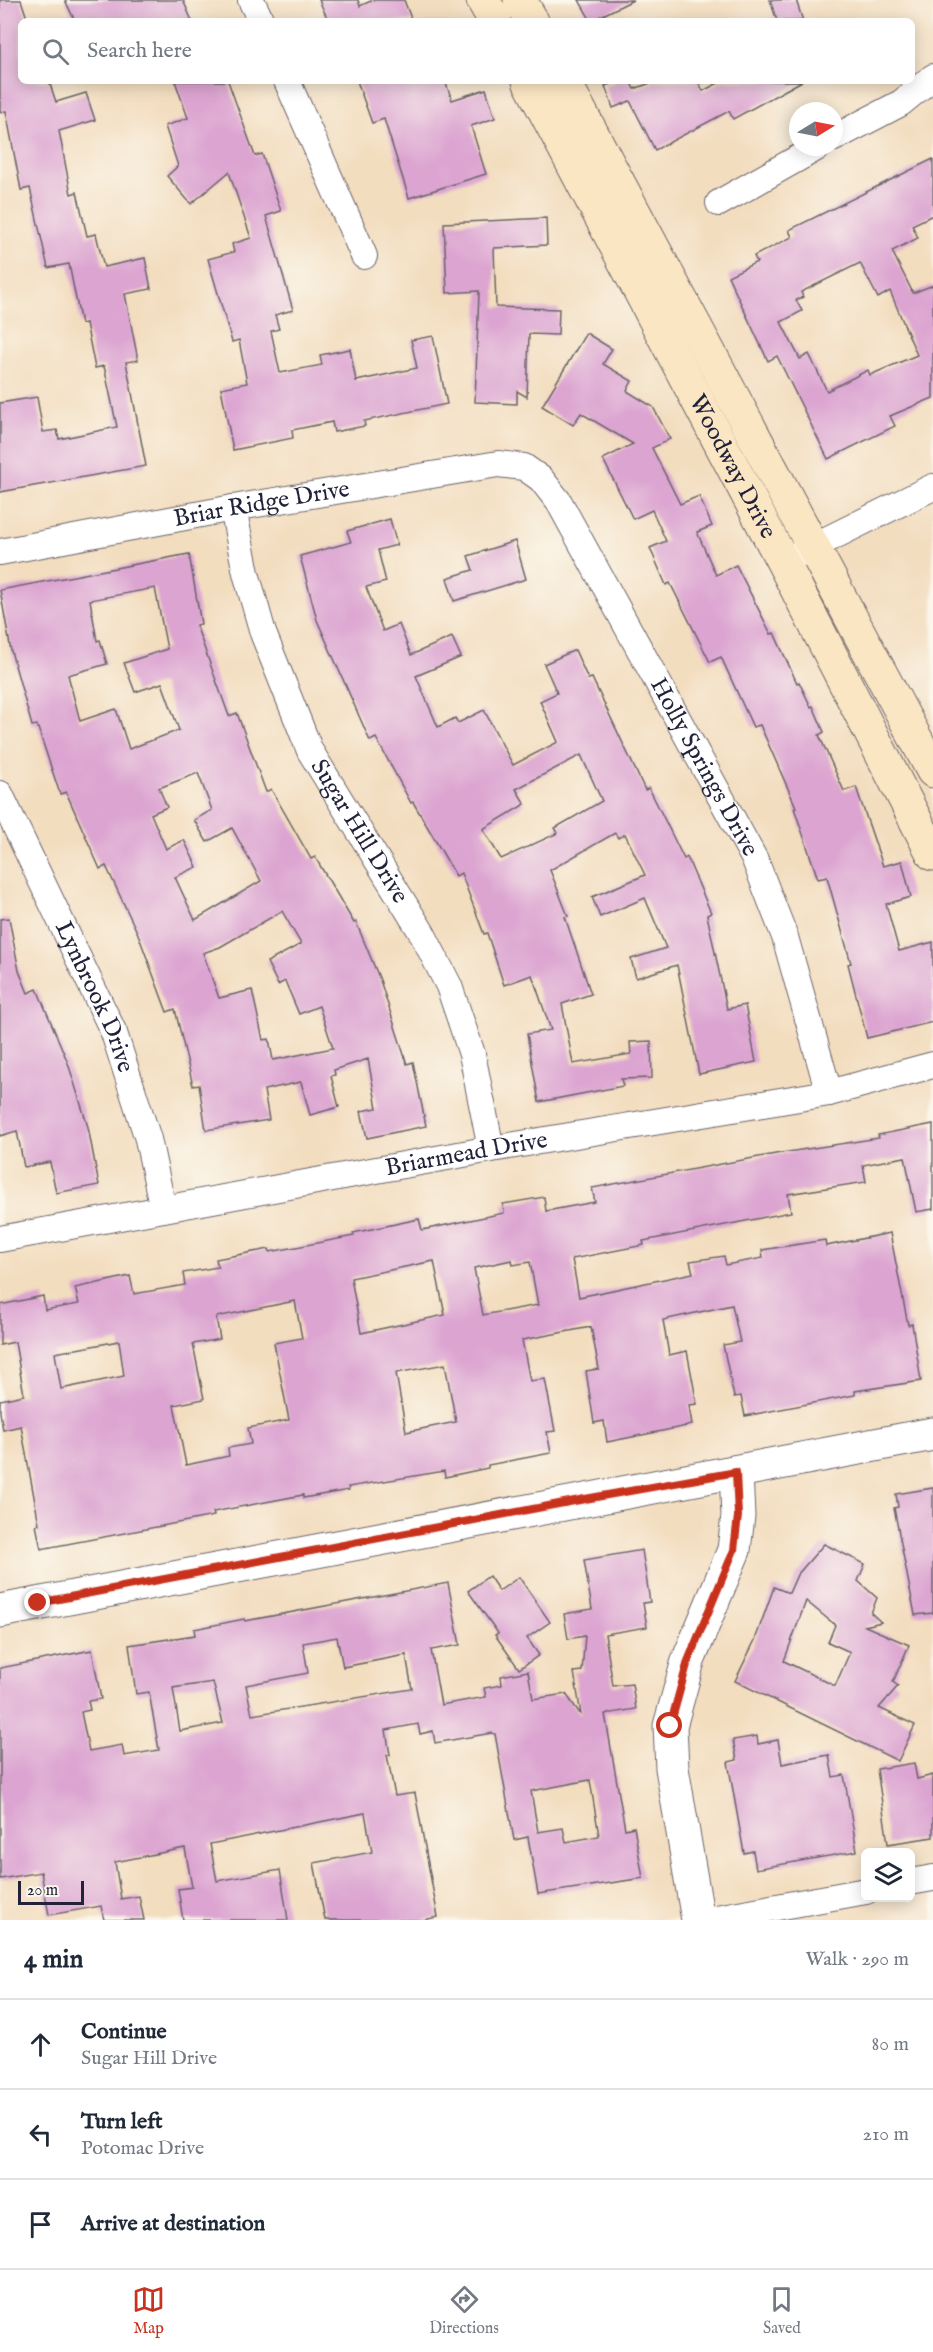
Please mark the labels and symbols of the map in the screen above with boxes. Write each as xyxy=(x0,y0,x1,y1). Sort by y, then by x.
north arrow xyxy=(789,102,843,156)
street label: Woodway Drive xyxy=(682,389,783,544)
street label: Briar Ridge Drive xyxy=(171,473,352,534)
street label: Holly Springs Drive xyxy=(643,672,765,862)
street label: Sugar Hill Drive xyxy=(303,754,416,909)
street label: Lynbrook Drive xyxy=(47,916,141,1076)
street label: Briarmead Drive xyxy=(383,1124,550,1184)
route end xyxy=(24,1589,50,1615)
route start xyxy=(656,1712,682,1738)
scale bar xyxy=(18,1878,84,1906)

